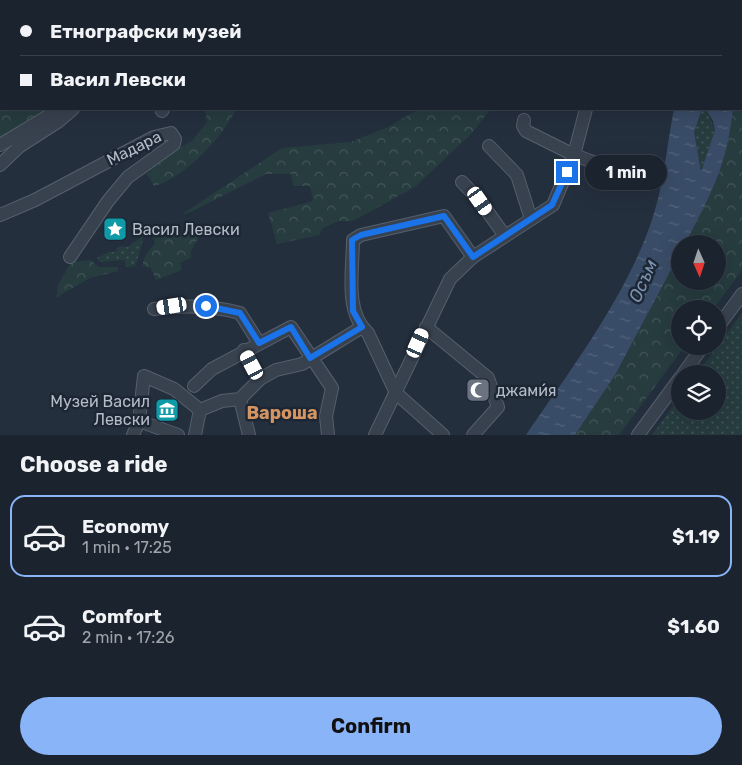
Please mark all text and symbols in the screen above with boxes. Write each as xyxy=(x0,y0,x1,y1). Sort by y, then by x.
text: Етнографски музей xyxy=(50,20,241,43)
text: Васил Левски xyxy=(50,68,186,91)
street label: Мадара xyxy=(104,127,164,169)
callout: 1 min xyxy=(584,154,667,190)
route end xyxy=(556,161,578,183)
text: 1 min xyxy=(606,163,646,182)
car xyxy=(465,184,494,218)
place icon: Васил Левски xyxy=(102,216,128,242)
place label: Васил Левски xyxy=(132,220,240,239)
north arrow xyxy=(671,235,726,290)
map controls xyxy=(671,235,726,420)
water label: Осъм xyxy=(624,256,662,306)
route start xyxy=(195,295,217,317)
car xyxy=(156,296,187,316)
button: locate xyxy=(671,300,726,355)
car xyxy=(405,326,430,360)
car xyxy=(238,348,265,382)
button: layers xyxy=(671,365,726,420)
mosque icon: джами́я xyxy=(465,377,491,403)
place label: джами́я xyxy=(496,381,557,400)
place label: Музей Васил Левски xyxy=(50,392,150,429)
museum icon: Музей Васил Левски xyxy=(154,397,180,423)
district label: Вароша xyxy=(246,402,318,424)
text: Choose a ride xyxy=(20,451,167,478)
icon: car xyxy=(22,514,67,559)
text: Economy xyxy=(82,515,169,538)
text: $1.19 xyxy=(672,525,720,548)
text: 1 min · 17:25 xyxy=(82,538,172,557)
icon: car xyxy=(22,604,67,649)
text: Comfort xyxy=(82,605,162,628)
text: $1.60 xyxy=(667,615,720,638)
text: 2 min · 17:26 xyxy=(82,628,174,647)
button: Confirm xyxy=(20,697,722,755)

